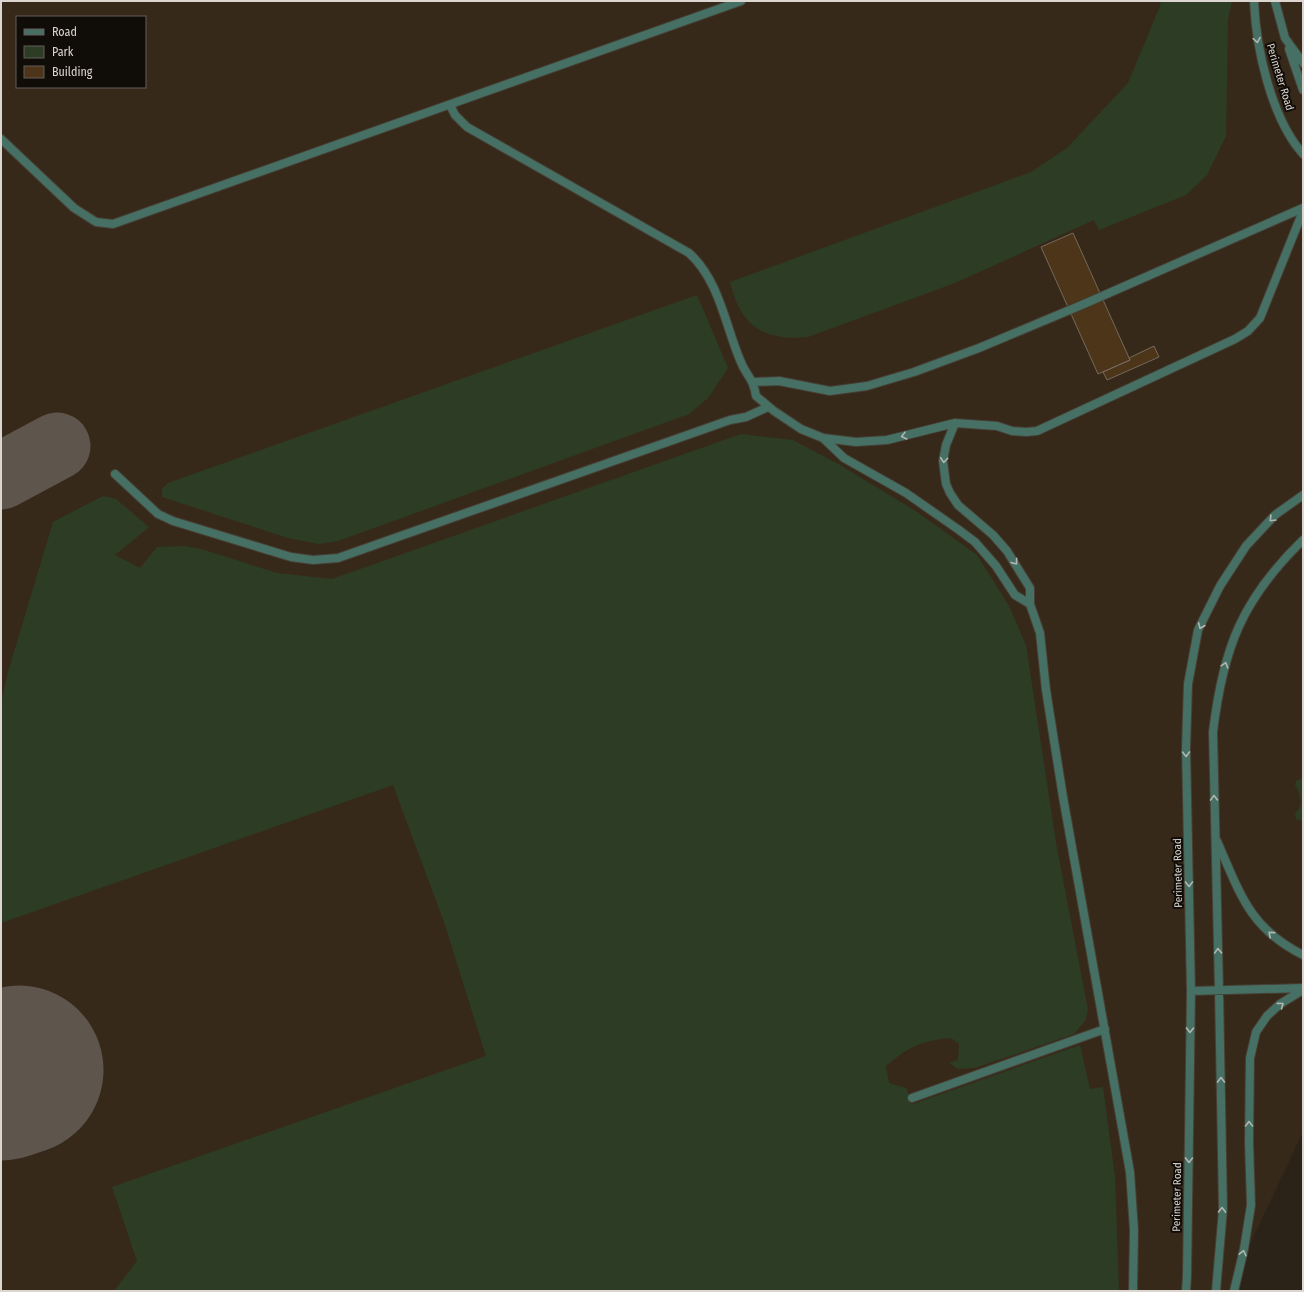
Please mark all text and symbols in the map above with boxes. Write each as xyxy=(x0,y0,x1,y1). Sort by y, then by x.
legend xyxy=(16,16,146,88)
text: Road xyxy=(52,25,77,39)
one-way arrow xyxy=(1253,37,1261,43)
street label: Perimeter Road xyxy=(1264,42,1296,112)
text: Park xyxy=(52,45,74,59)
text: Building xyxy=(52,65,93,79)
one-way arrow xyxy=(901,432,907,440)
one-way arrow xyxy=(939,457,948,463)
one-way arrow xyxy=(1269,514,1277,522)
one-way arrow xyxy=(1010,558,1017,565)
one-way arrow xyxy=(1198,622,1206,629)
one-way arrow xyxy=(1220,661,1229,668)
one-way arrow xyxy=(1182,751,1191,757)
one-way arrow xyxy=(1210,795,1218,801)
street label: Perimeter Road xyxy=(1171,838,1185,908)
one-way arrow xyxy=(1185,881,1193,887)
one-way arrow xyxy=(1268,931,1275,938)
one-way arrow xyxy=(1214,948,1222,954)
one-way arrow xyxy=(1276,1002,1283,1009)
one-way arrow xyxy=(1186,1027,1194,1033)
one-way arrow xyxy=(1217,1077,1225,1083)
one-way arrow xyxy=(1245,1121,1253,1127)
one-way arrow xyxy=(1185,1157,1193,1163)
street label: Perimeter Road xyxy=(1170,1162,1184,1232)
one-way arrow xyxy=(1218,1207,1227,1213)
one-way arrow xyxy=(1238,1250,1247,1257)

